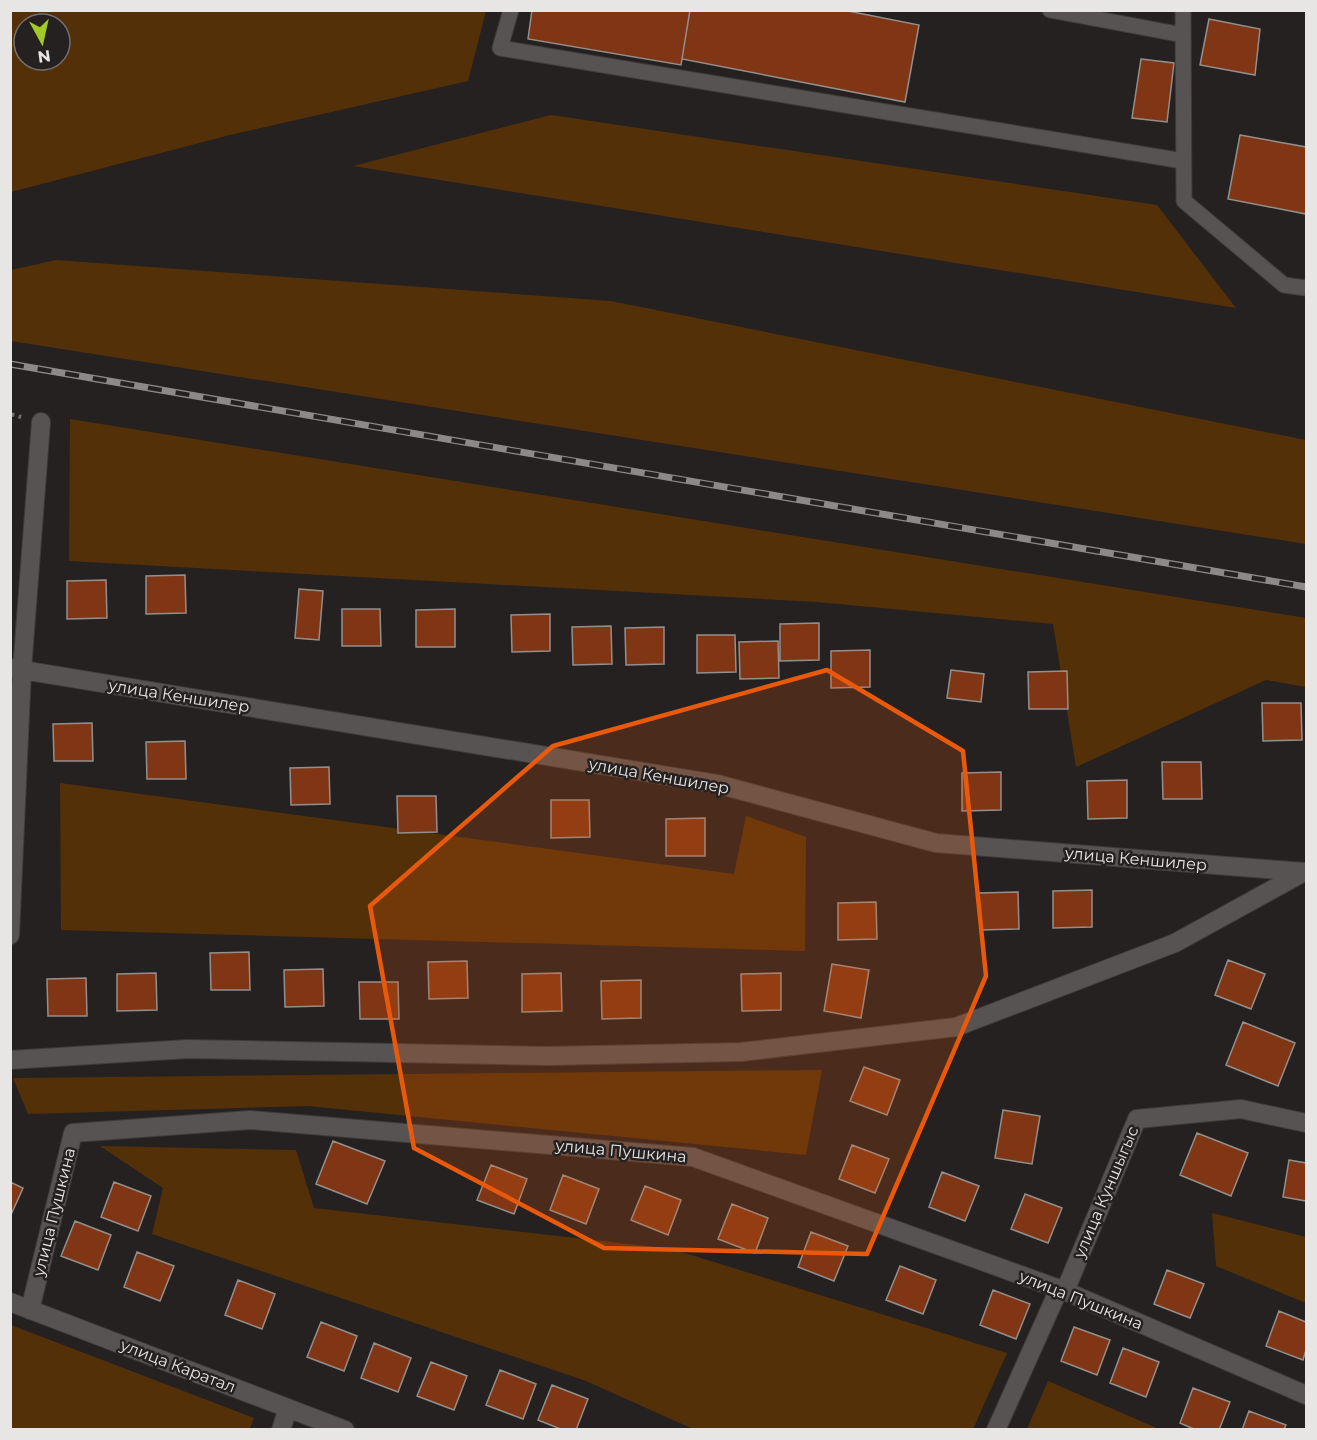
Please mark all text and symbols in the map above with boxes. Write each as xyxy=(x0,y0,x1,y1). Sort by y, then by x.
north arrow xyxy=(12,12,72,72)
text: N xyxy=(36,46,52,67)
street label: улица Кеншилер xyxy=(106,675,251,717)
street label: улица Кеншилер xyxy=(586,754,731,798)
street label: улица Кеншилер xyxy=(1063,843,1208,875)
street label: улица Куншыгыс xyxy=(1069,1123,1142,1262)
street label: улица Пушкина xyxy=(554,1136,687,1166)
street label: улица Пушкина xyxy=(29,1146,79,1279)
street label: улица Пушкина xyxy=(1016,1266,1146,1333)
street label: улица Каратал xyxy=(117,1335,238,1397)

